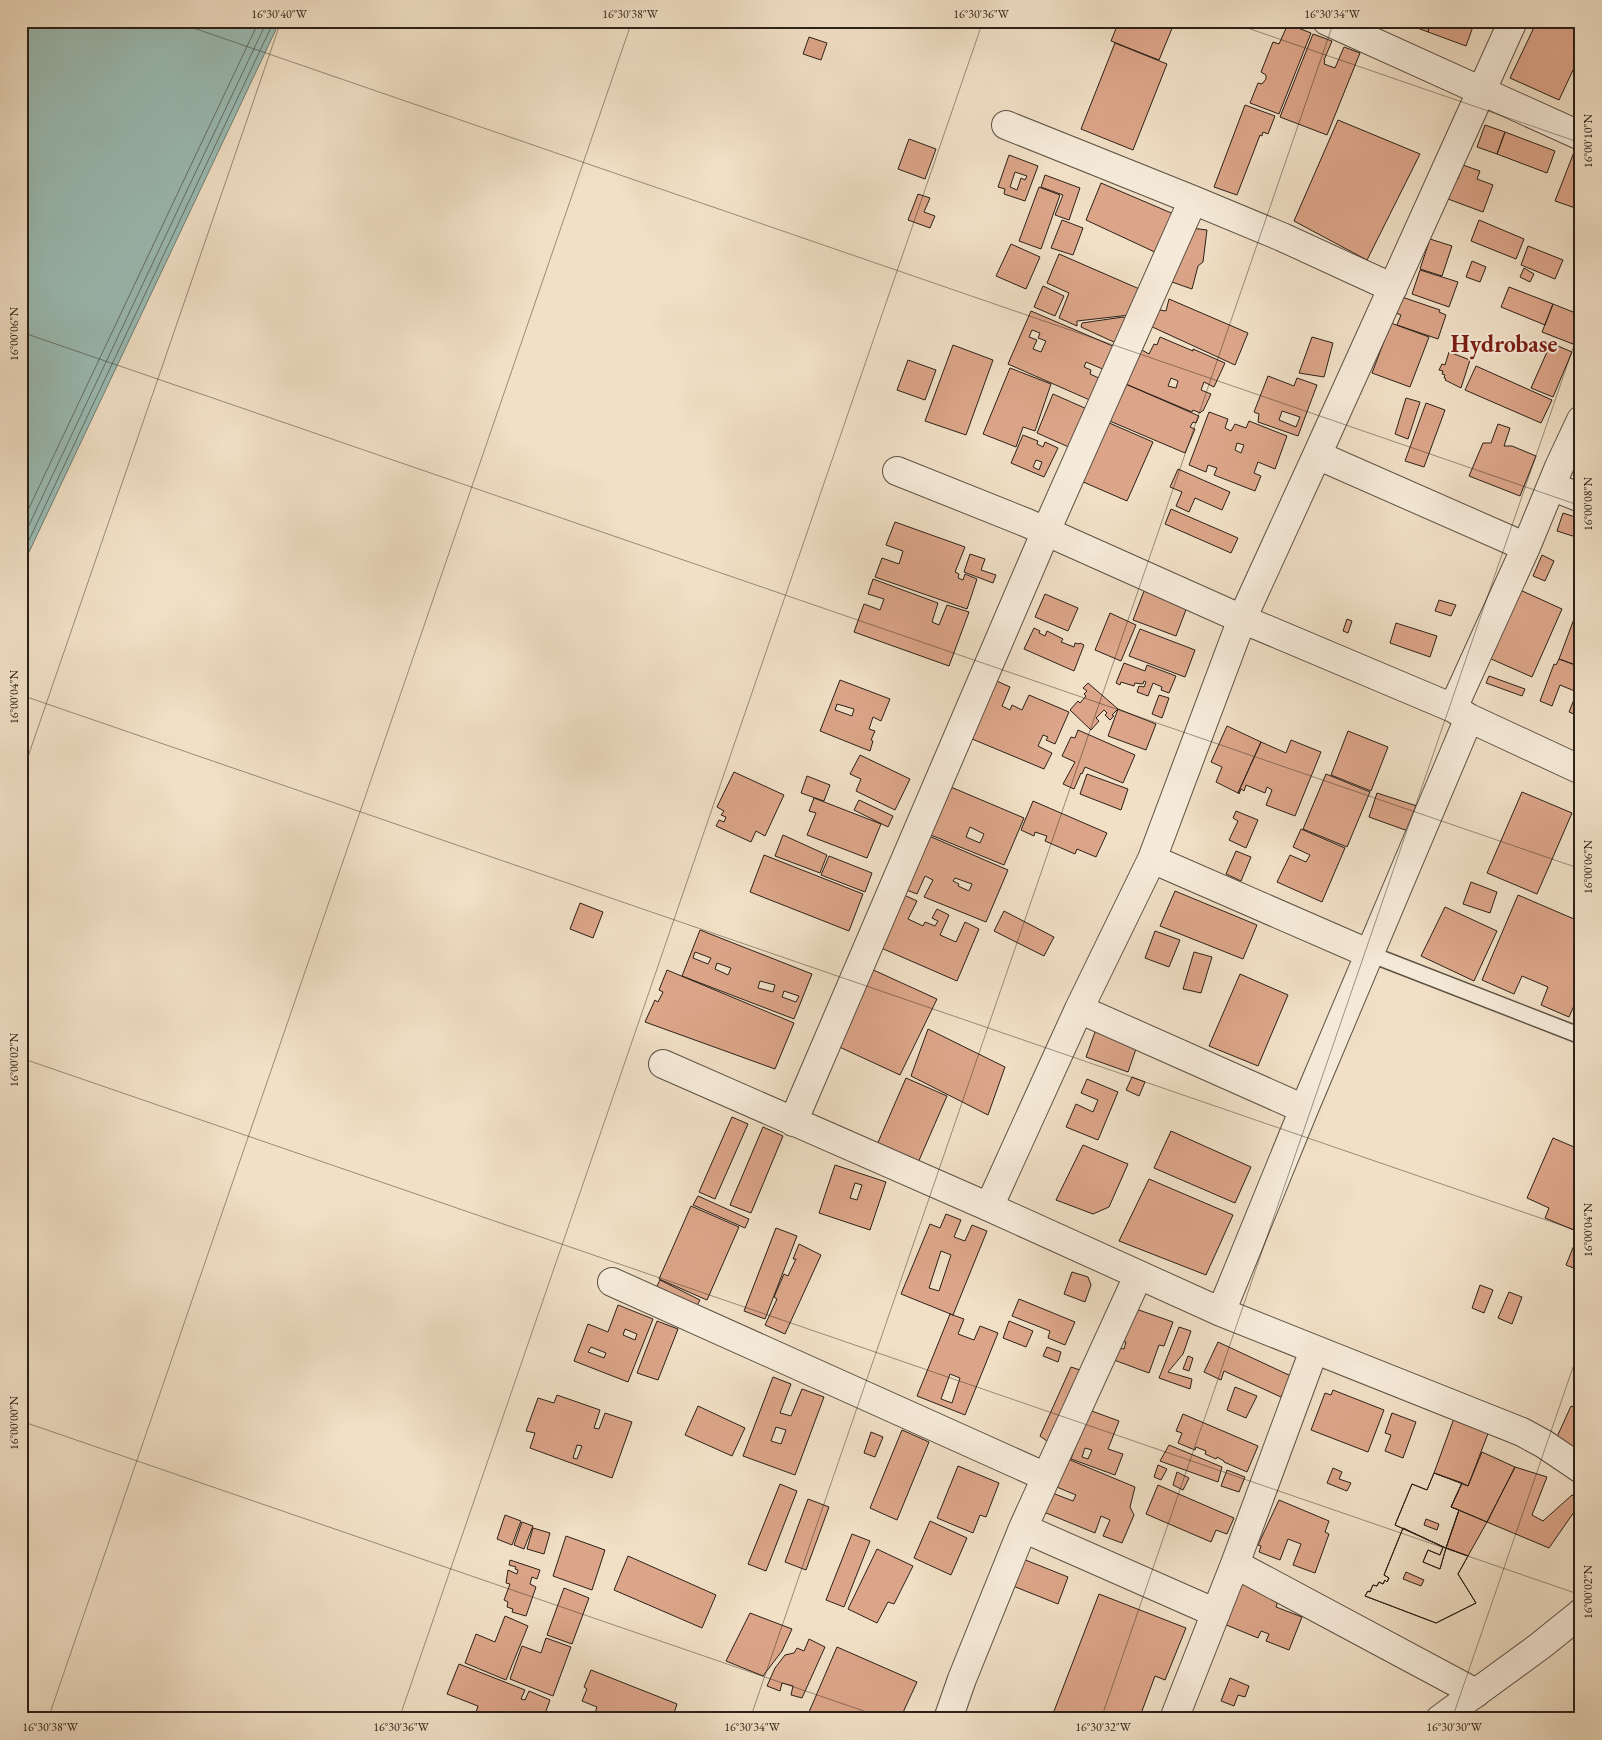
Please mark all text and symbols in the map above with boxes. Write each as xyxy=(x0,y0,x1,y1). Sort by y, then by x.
text: 16°30'40"W xyxy=(251,6,308,22)
text: 16°30'38"W xyxy=(602,6,659,22)
text: 16°30'36"W xyxy=(953,6,1010,22)
text: 16°30'34"W xyxy=(1304,6,1361,22)
text: 16°00'10"N xyxy=(1580,114,1596,168)
text: 16°00'06"N xyxy=(6,307,22,361)
district label: Hydrobase xyxy=(1451,328,1557,360)
text: 16°00'08"N xyxy=(1580,477,1596,531)
text: 16°00'04"N xyxy=(6,670,22,724)
text: 16°00'06"N xyxy=(1580,840,1596,894)
text: 16°00'02"N xyxy=(6,1033,22,1087)
text: 16°00'04"N xyxy=(1580,1203,1596,1257)
text: 16°00'00"N xyxy=(6,1396,22,1450)
text: 16°00'02"N xyxy=(1580,1565,1596,1619)
text: 16°30'38"W xyxy=(22,1719,79,1735)
text: 16°30'36"W xyxy=(373,1719,430,1735)
text: 16°30'34"W xyxy=(724,1719,781,1735)
text: 16°30'32"W xyxy=(1075,1719,1132,1735)
text: 16°30'30"W xyxy=(1426,1719,1483,1735)

